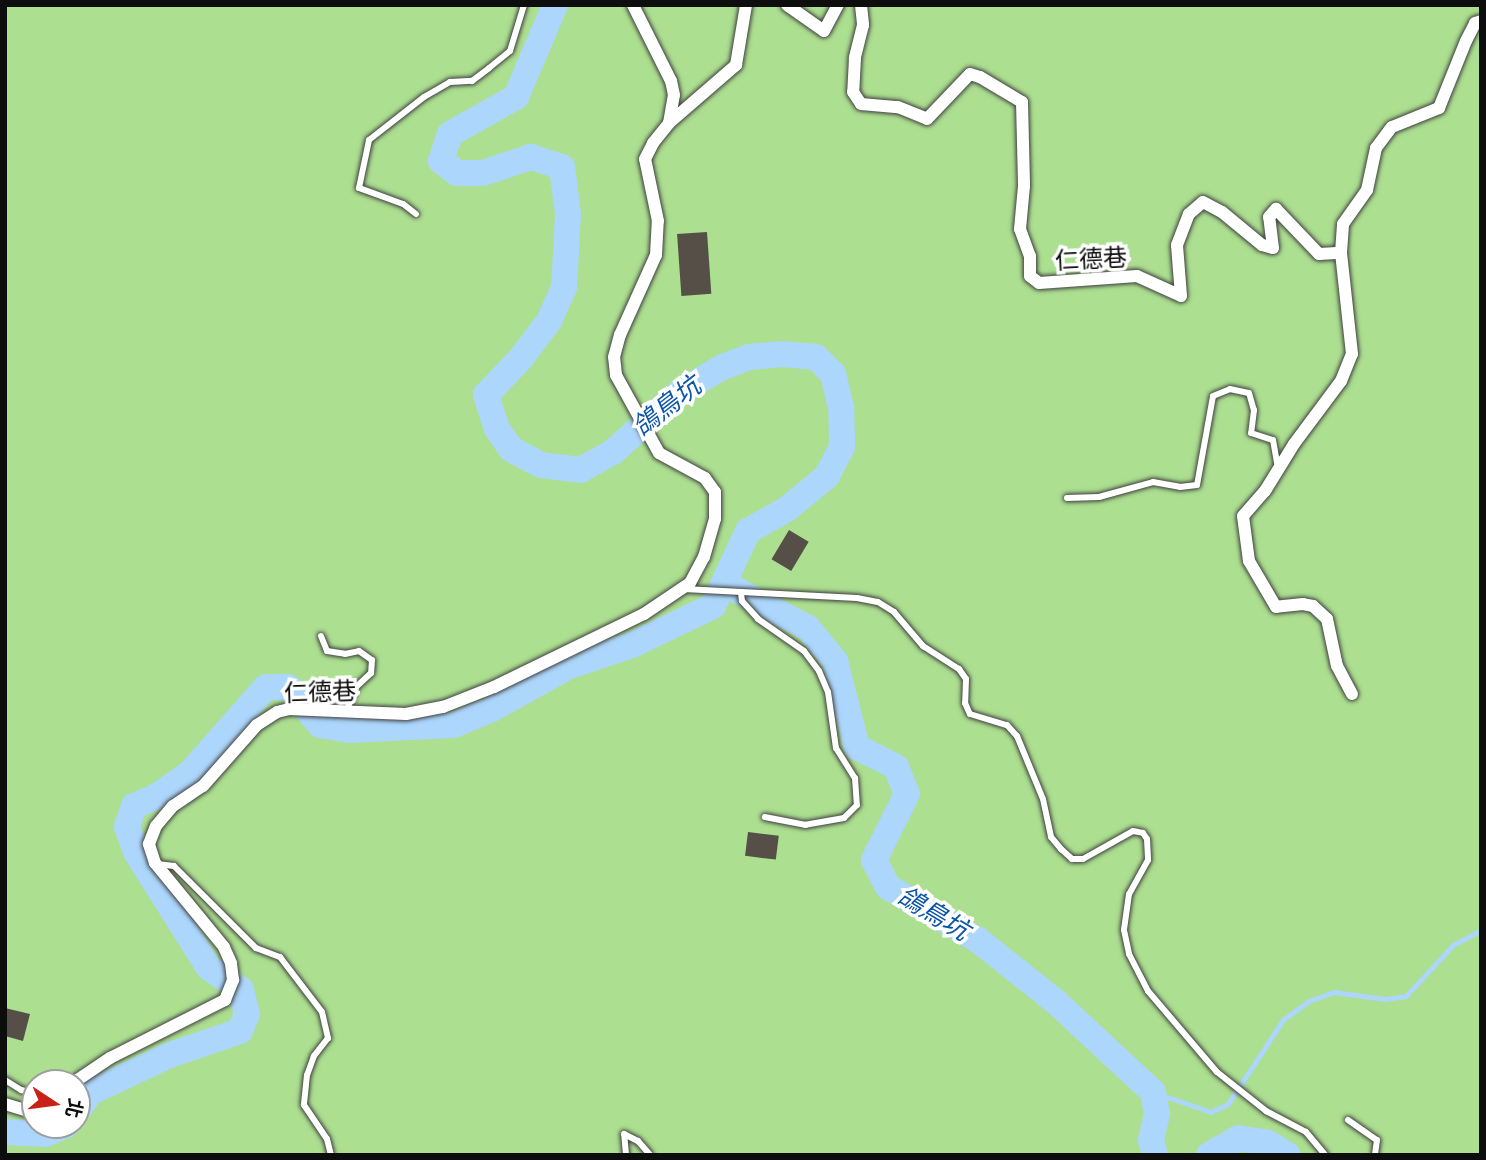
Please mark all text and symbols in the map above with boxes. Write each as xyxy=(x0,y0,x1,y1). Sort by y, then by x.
street label: 仁德巷 xyxy=(1054,243,1128,275)
water label: 鴿鳥坑 xyxy=(627,371,707,443)
street label: 仁德巷 xyxy=(284,676,356,708)
water label: 鴿鳥坑 xyxy=(892,881,974,947)
north arrow xyxy=(21,1069,91,1139)
text: 北 xyxy=(60,1096,89,1120)

